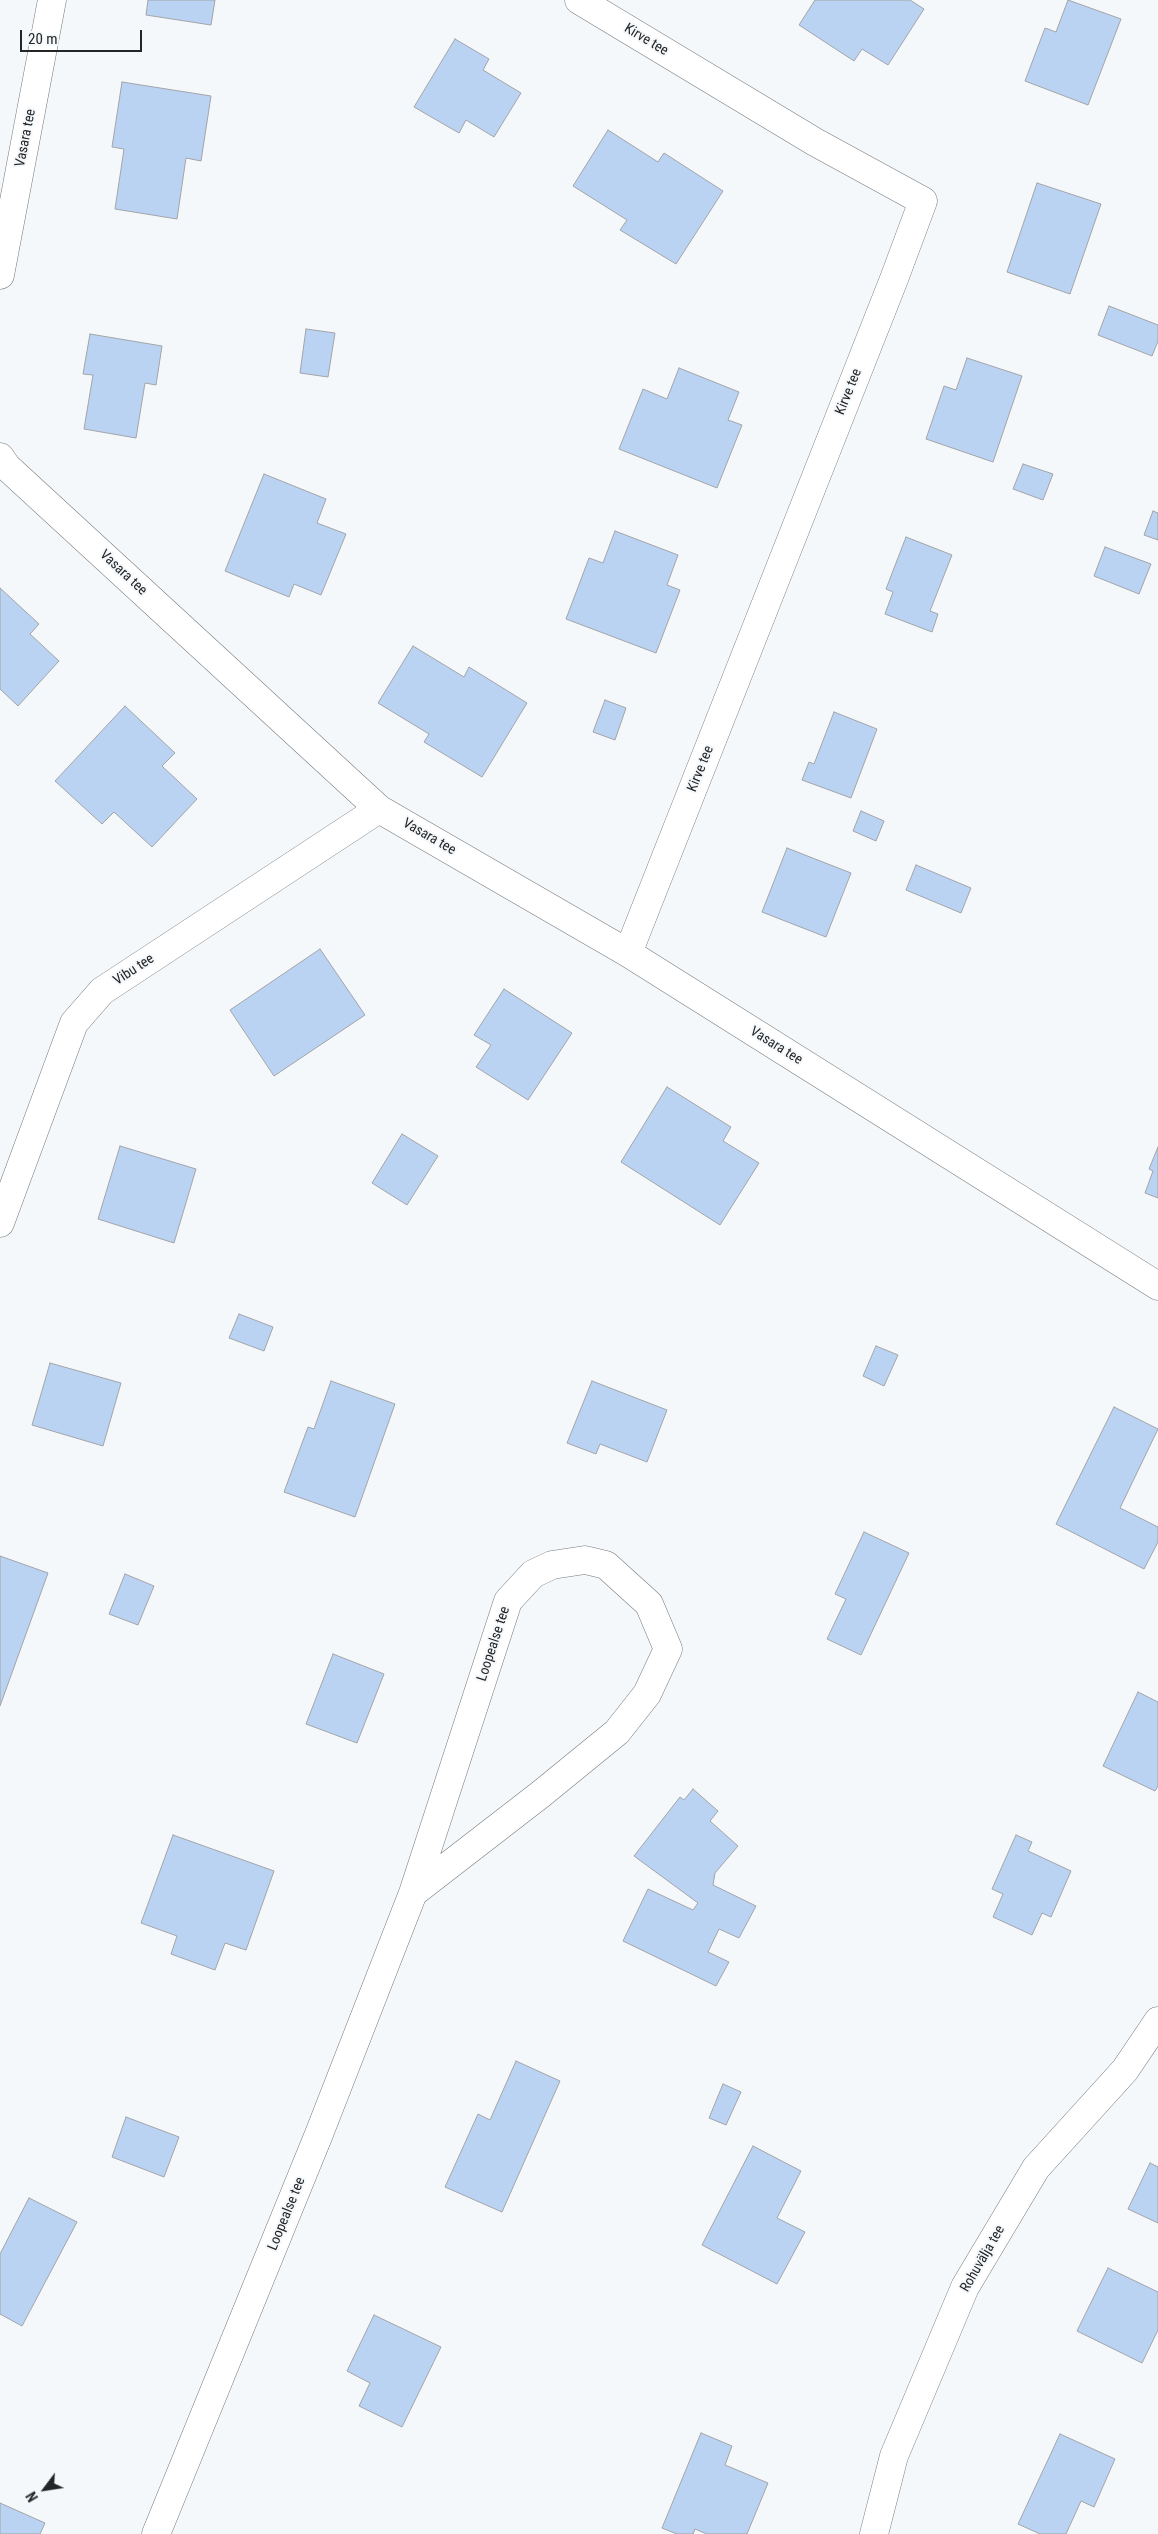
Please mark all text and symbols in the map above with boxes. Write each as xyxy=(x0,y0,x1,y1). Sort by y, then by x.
scale bar xyxy=(22,20,145,52)
street label: Kirve tee xyxy=(621,20,671,60)
text: 20 m xyxy=(28,30,58,48)
street label: Vasara tee xyxy=(12,108,40,168)
street label: Kirve tee xyxy=(832,367,866,417)
street label: Vasara tee xyxy=(96,547,150,599)
street label: Kirve tee xyxy=(684,744,718,794)
street label: Vasara tee xyxy=(399,815,459,859)
street label: Vibu tee xyxy=(110,951,158,989)
street label: Vasara tee xyxy=(747,1023,805,1069)
street label: Loopealse tee xyxy=(474,1605,514,1683)
street label: Loopealse tee xyxy=(265,2175,309,2253)
street label: Rohuvälja tee xyxy=(957,2223,1009,2295)
north arrow xyxy=(20,2464,70,2514)
text: N xyxy=(23,2489,41,2505)

